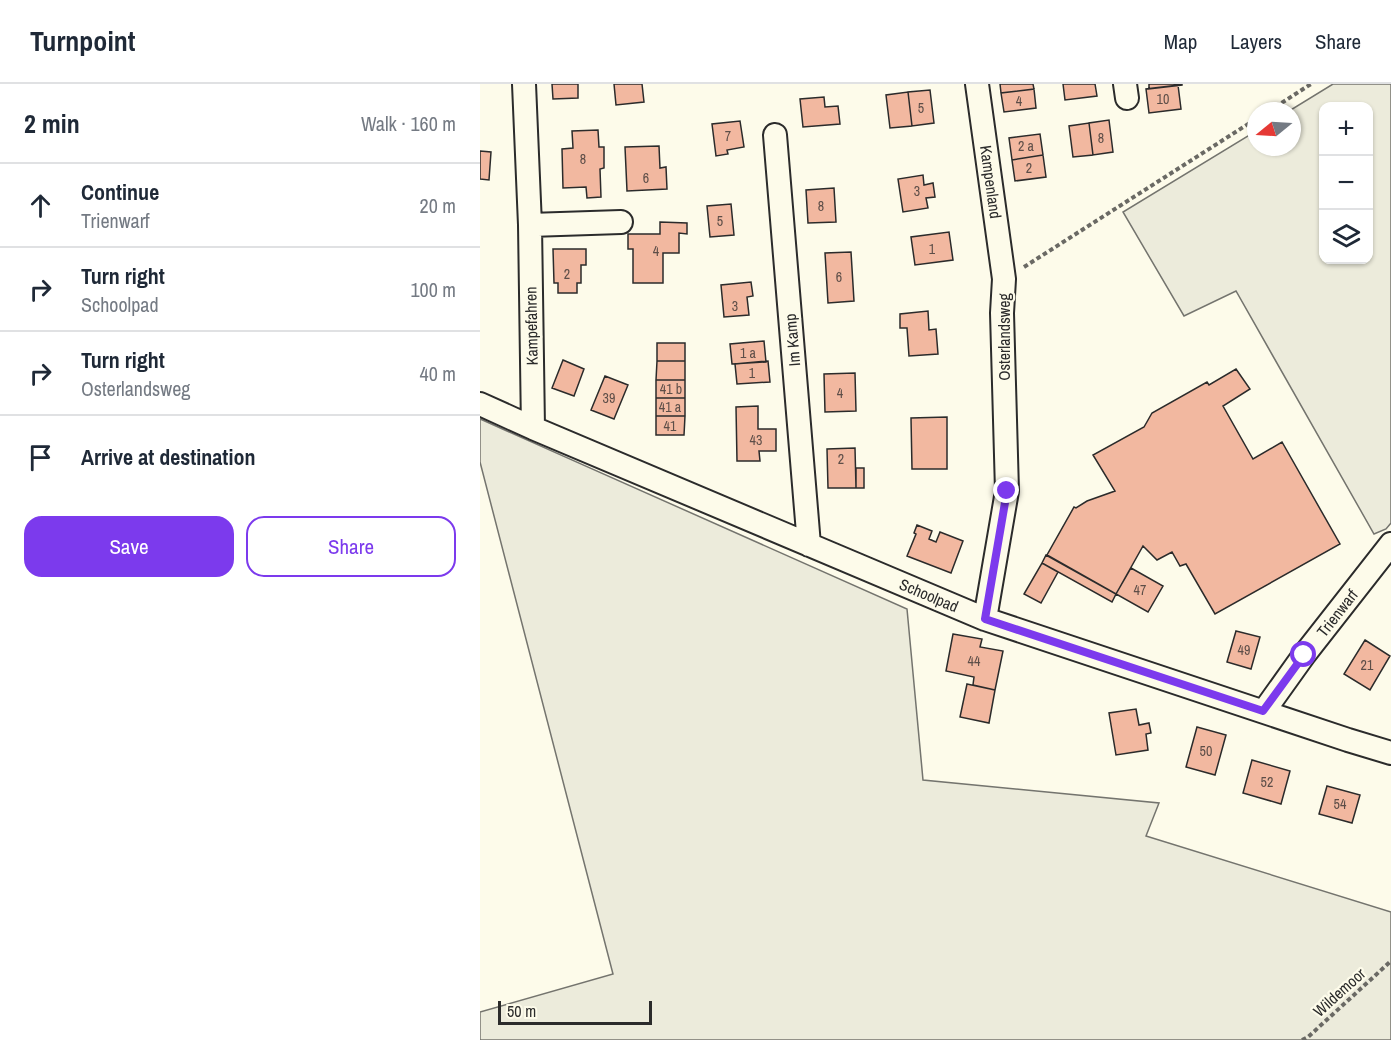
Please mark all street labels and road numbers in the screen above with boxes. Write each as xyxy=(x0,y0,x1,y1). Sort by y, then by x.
street label: Kampenland xyxy=(975,144,1007,220)
street label: Kampefahren xyxy=(519,286,543,366)
street label: Osterlandsweg xyxy=(993,293,1015,381)
street label: Im Kamp xyxy=(779,313,805,367)
street label: Schoolpad xyxy=(896,573,962,617)
street label: Trienwarf xyxy=(1311,584,1363,641)
street label: Wildemoor xyxy=(1308,962,1370,1021)

